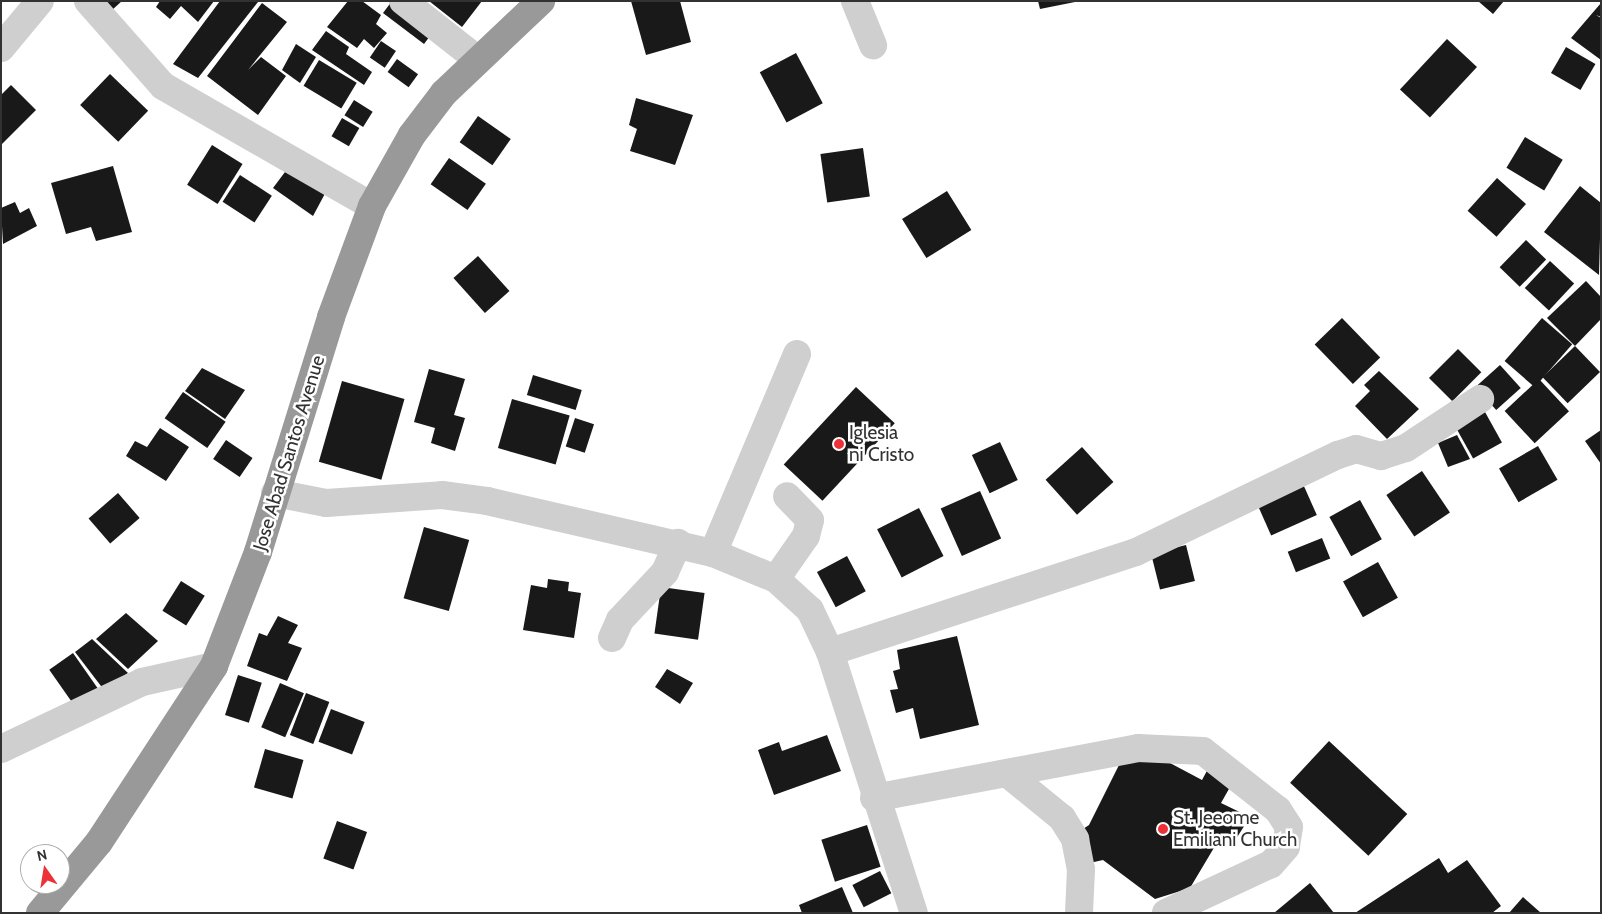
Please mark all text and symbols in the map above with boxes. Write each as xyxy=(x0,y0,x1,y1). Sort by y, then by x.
street label: Jose Abad Santos Avenue xyxy=(248,353,330,553)
place label: Iglesia ni Cristo xyxy=(849,422,914,466)
marker: Iglesia ni Cristo xyxy=(833,438,845,450)
place label: St. Jeeome Emiliani Church xyxy=(1173,807,1297,851)
marker: St. Jeeome Emiliani Church xyxy=(1157,823,1169,835)
north arrow xyxy=(20,844,70,894)
text: N xyxy=(35,845,49,865)

